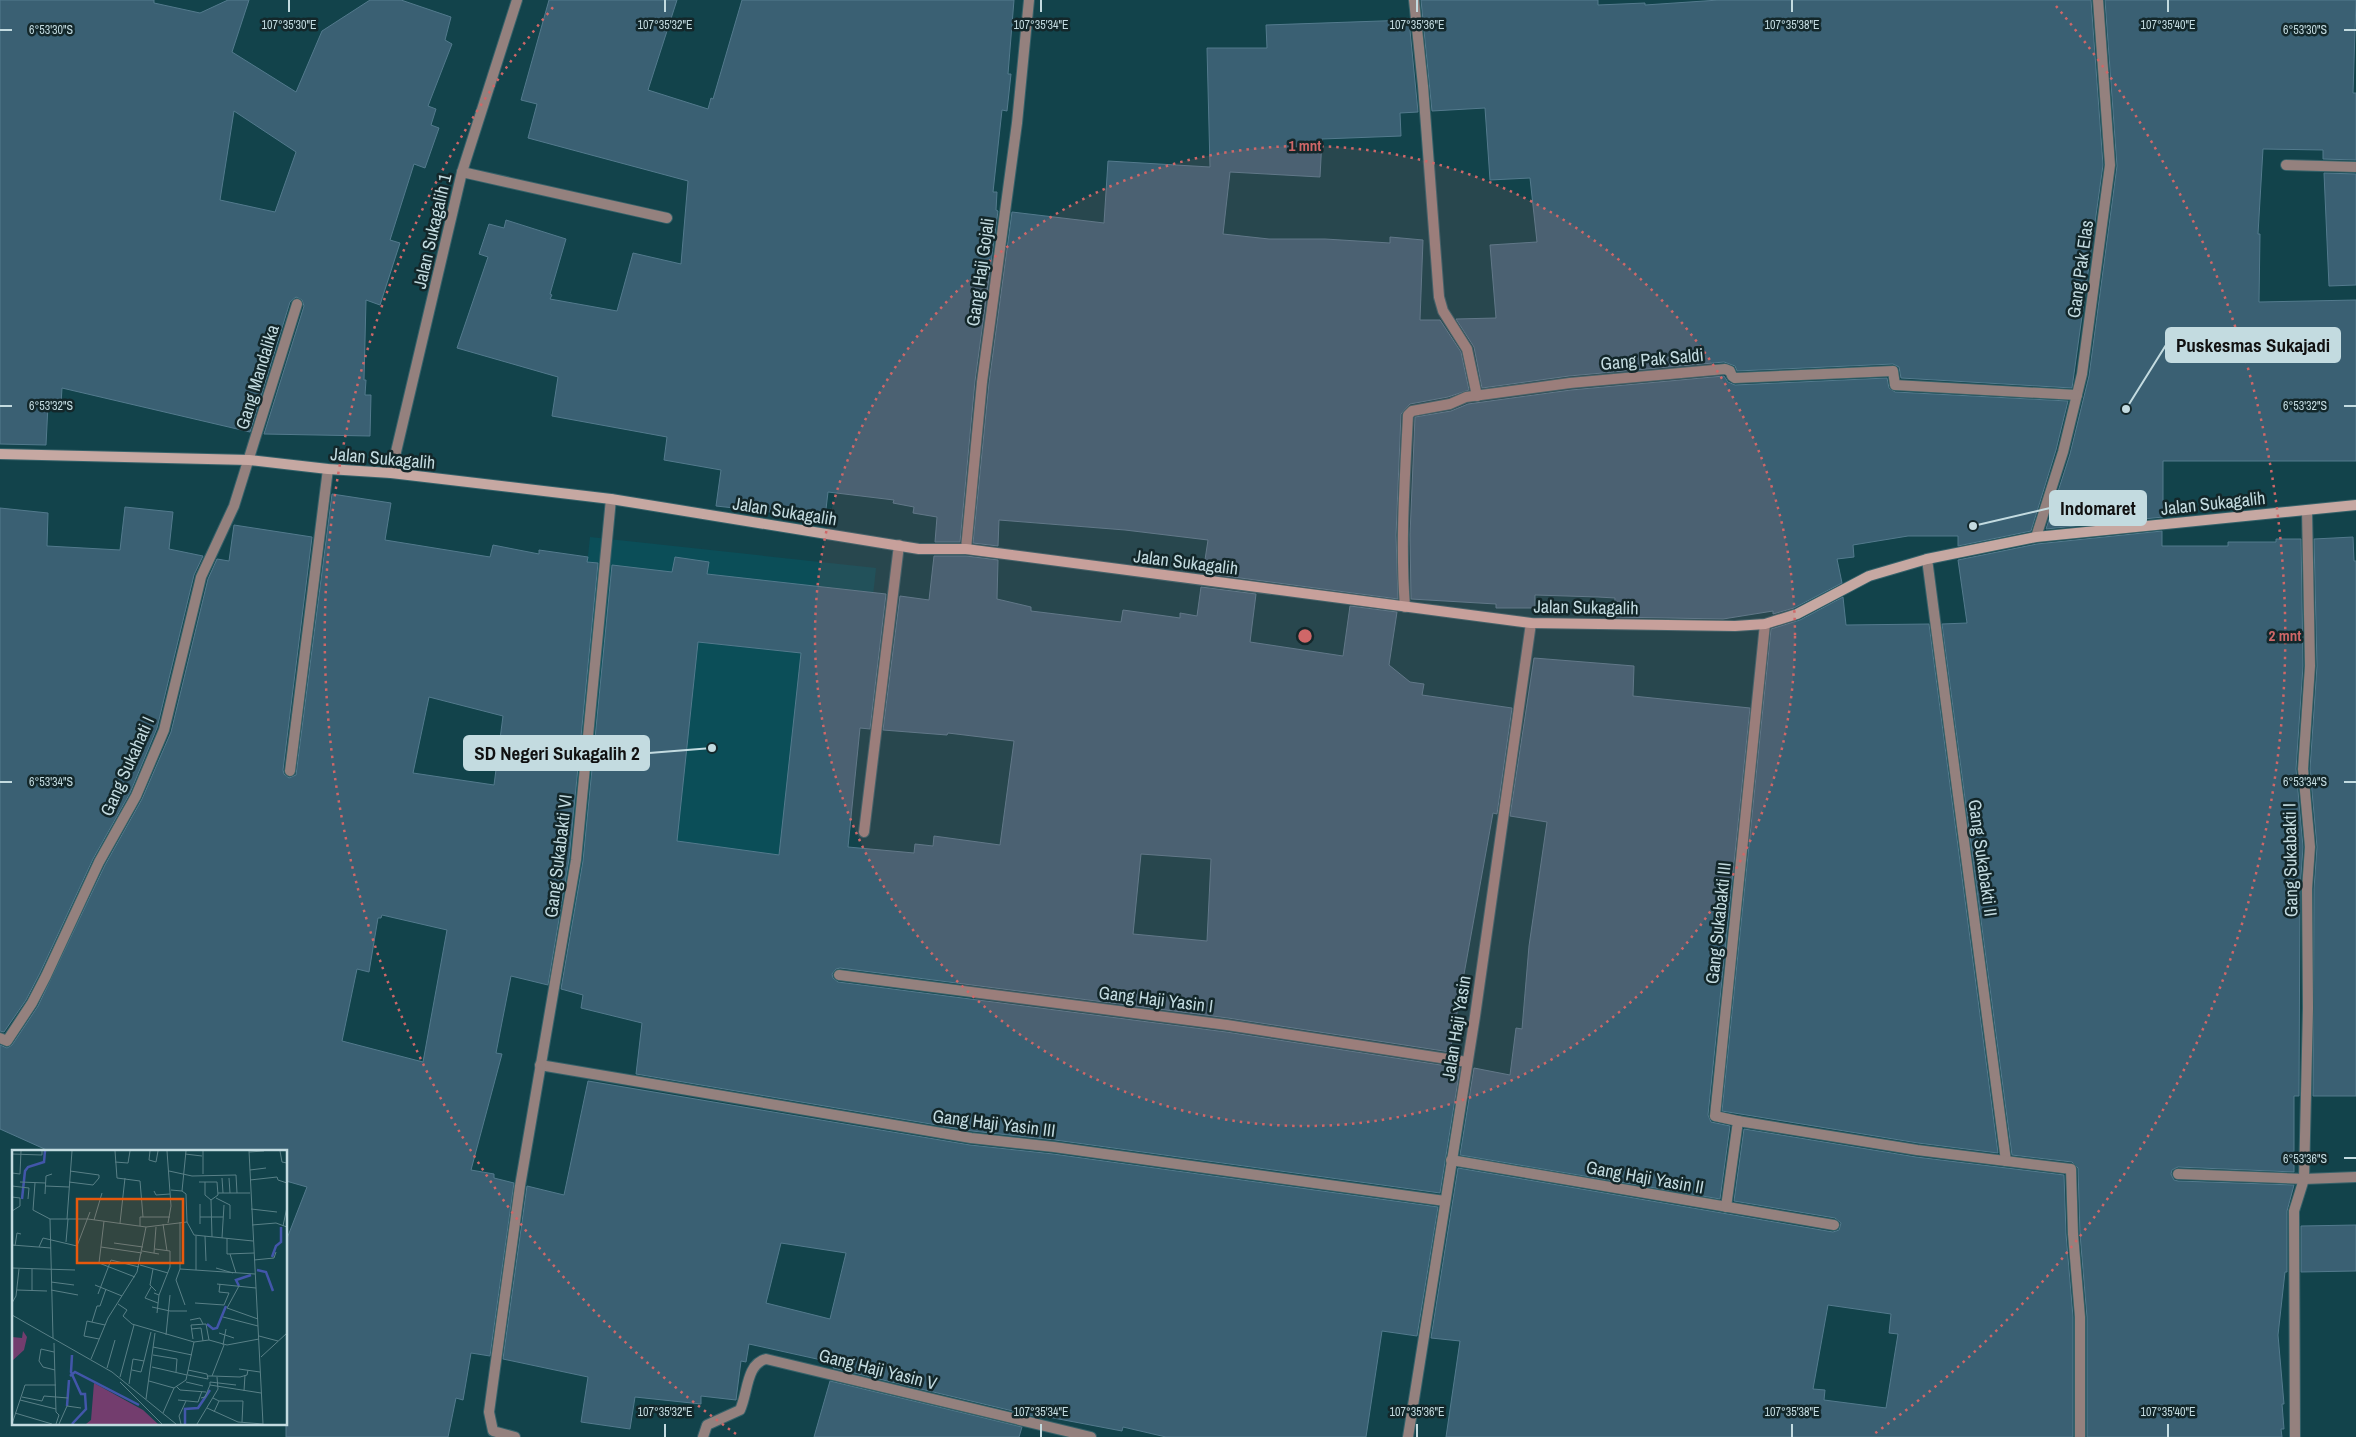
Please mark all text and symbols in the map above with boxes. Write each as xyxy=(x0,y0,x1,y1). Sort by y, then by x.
text: 107°35'30"E xyxy=(261,17,317,33)
text: 107°35'32"E xyxy=(637,17,693,33)
text: 107°35'34"E xyxy=(1013,17,1069,33)
text: 107°35'36"E xyxy=(1389,17,1445,33)
text: 107°35'38"E xyxy=(1764,17,1820,33)
text: 107°35'40"E xyxy=(2140,17,2196,33)
text: 6°53'30"S xyxy=(29,22,73,38)
text: 6°53'30"S xyxy=(2283,22,2327,38)
text: 1 mnt xyxy=(1289,135,1321,156)
street label: Jalan Sukagalih 1 xyxy=(407,170,458,291)
street label: Gang Haji Gojali xyxy=(960,216,1000,328)
street label: Gang Pak Elas xyxy=(2061,219,2099,319)
street label: Gang Mandalika xyxy=(229,322,285,432)
callout: Puskesmas Sukajadi xyxy=(2166,328,2340,362)
text: Puskesmas Sukajadi xyxy=(2176,332,2330,358)
street label: Gang Pak Saldi xyxy=(1599,342,1705,376)
text: 6°53'32"S xyxy=(29,398,73,414)
text: 6°53'32"S xyxy=(2283,398,2327,414)
street label: Jalan Sukagalih xyxy=(330,441,436,475)
street label: Jalan Sukagalih xyxy=(2159,485,2267,521)
street label: Jalan Sukagalih xyxy=(731,490,839,532)
callout: Indomaret xyxy=(2050,491,2146,525)
text: Indomaret xyxy=(2060,495,2136,521)
street label: Jalan Sukagalih xyxy=(1132,543,1240,581)
street label: Jalan Sukagalih xyxy=(1533,594,1639,620)
text: 2 mnt xyxy=(2269,625,2301,646)
centre of rings xyxy=(1296,627,1314,645)
street label: Gang Sukahati I xyxy=(94,712,160,820)
callout: SD Negeri Sukagalih 2 xyxy=(464,736,649,770)
text: SD Negeri Sukagalih 2 xyxy=(474,740,640,766)
text: 6°53'34"S xyxy=(29,774,73,790)
text: 6°53'34"S xyxy=(2283,774,2327,790)
street label: Gang Sukabakti VI xyxy=(538,793,578,919)
street label: Gang Sukabakti II xyxy=(1962,798,2004,918)
street label: Gang Sukabakti I xyxy=(2277,803,2303,917)
street label: Gang Sukabakti III xyxy=(1699,861,1737,985)
street label: Jalan Haji Yasin xyxy=(1435,974,1477,1082)
street label: Gang Haji Yasin I xyxy=(1097,980,1215,1018)
street label: Gang Haji Yasin III xyxy=(931,1103,1057,1143)
inset map xyxy=(12,1150,288,1424)
text: 6°53'36"S xyxy=(2283,1151,2327,1167)
street label: Gang Haji Yasin II xyxy=(1584,1154,1706,1200)
street label: Gang Haji Yasin V xyxy=(816,1342,940,1396)
text: 107°35'32"E xyxy=(637,1404,693,1420)
text: 107°35'34"E xyxy=(1013,1404,1069,1420)
text: 107°35'36"E xyxy=(1389,1404,1445,1420)
text: 107°35'38"E xyxy=(1764,1404,1820,1420)
text: 107°35'40"E xyxy=(2140,1404,2196,1420)

